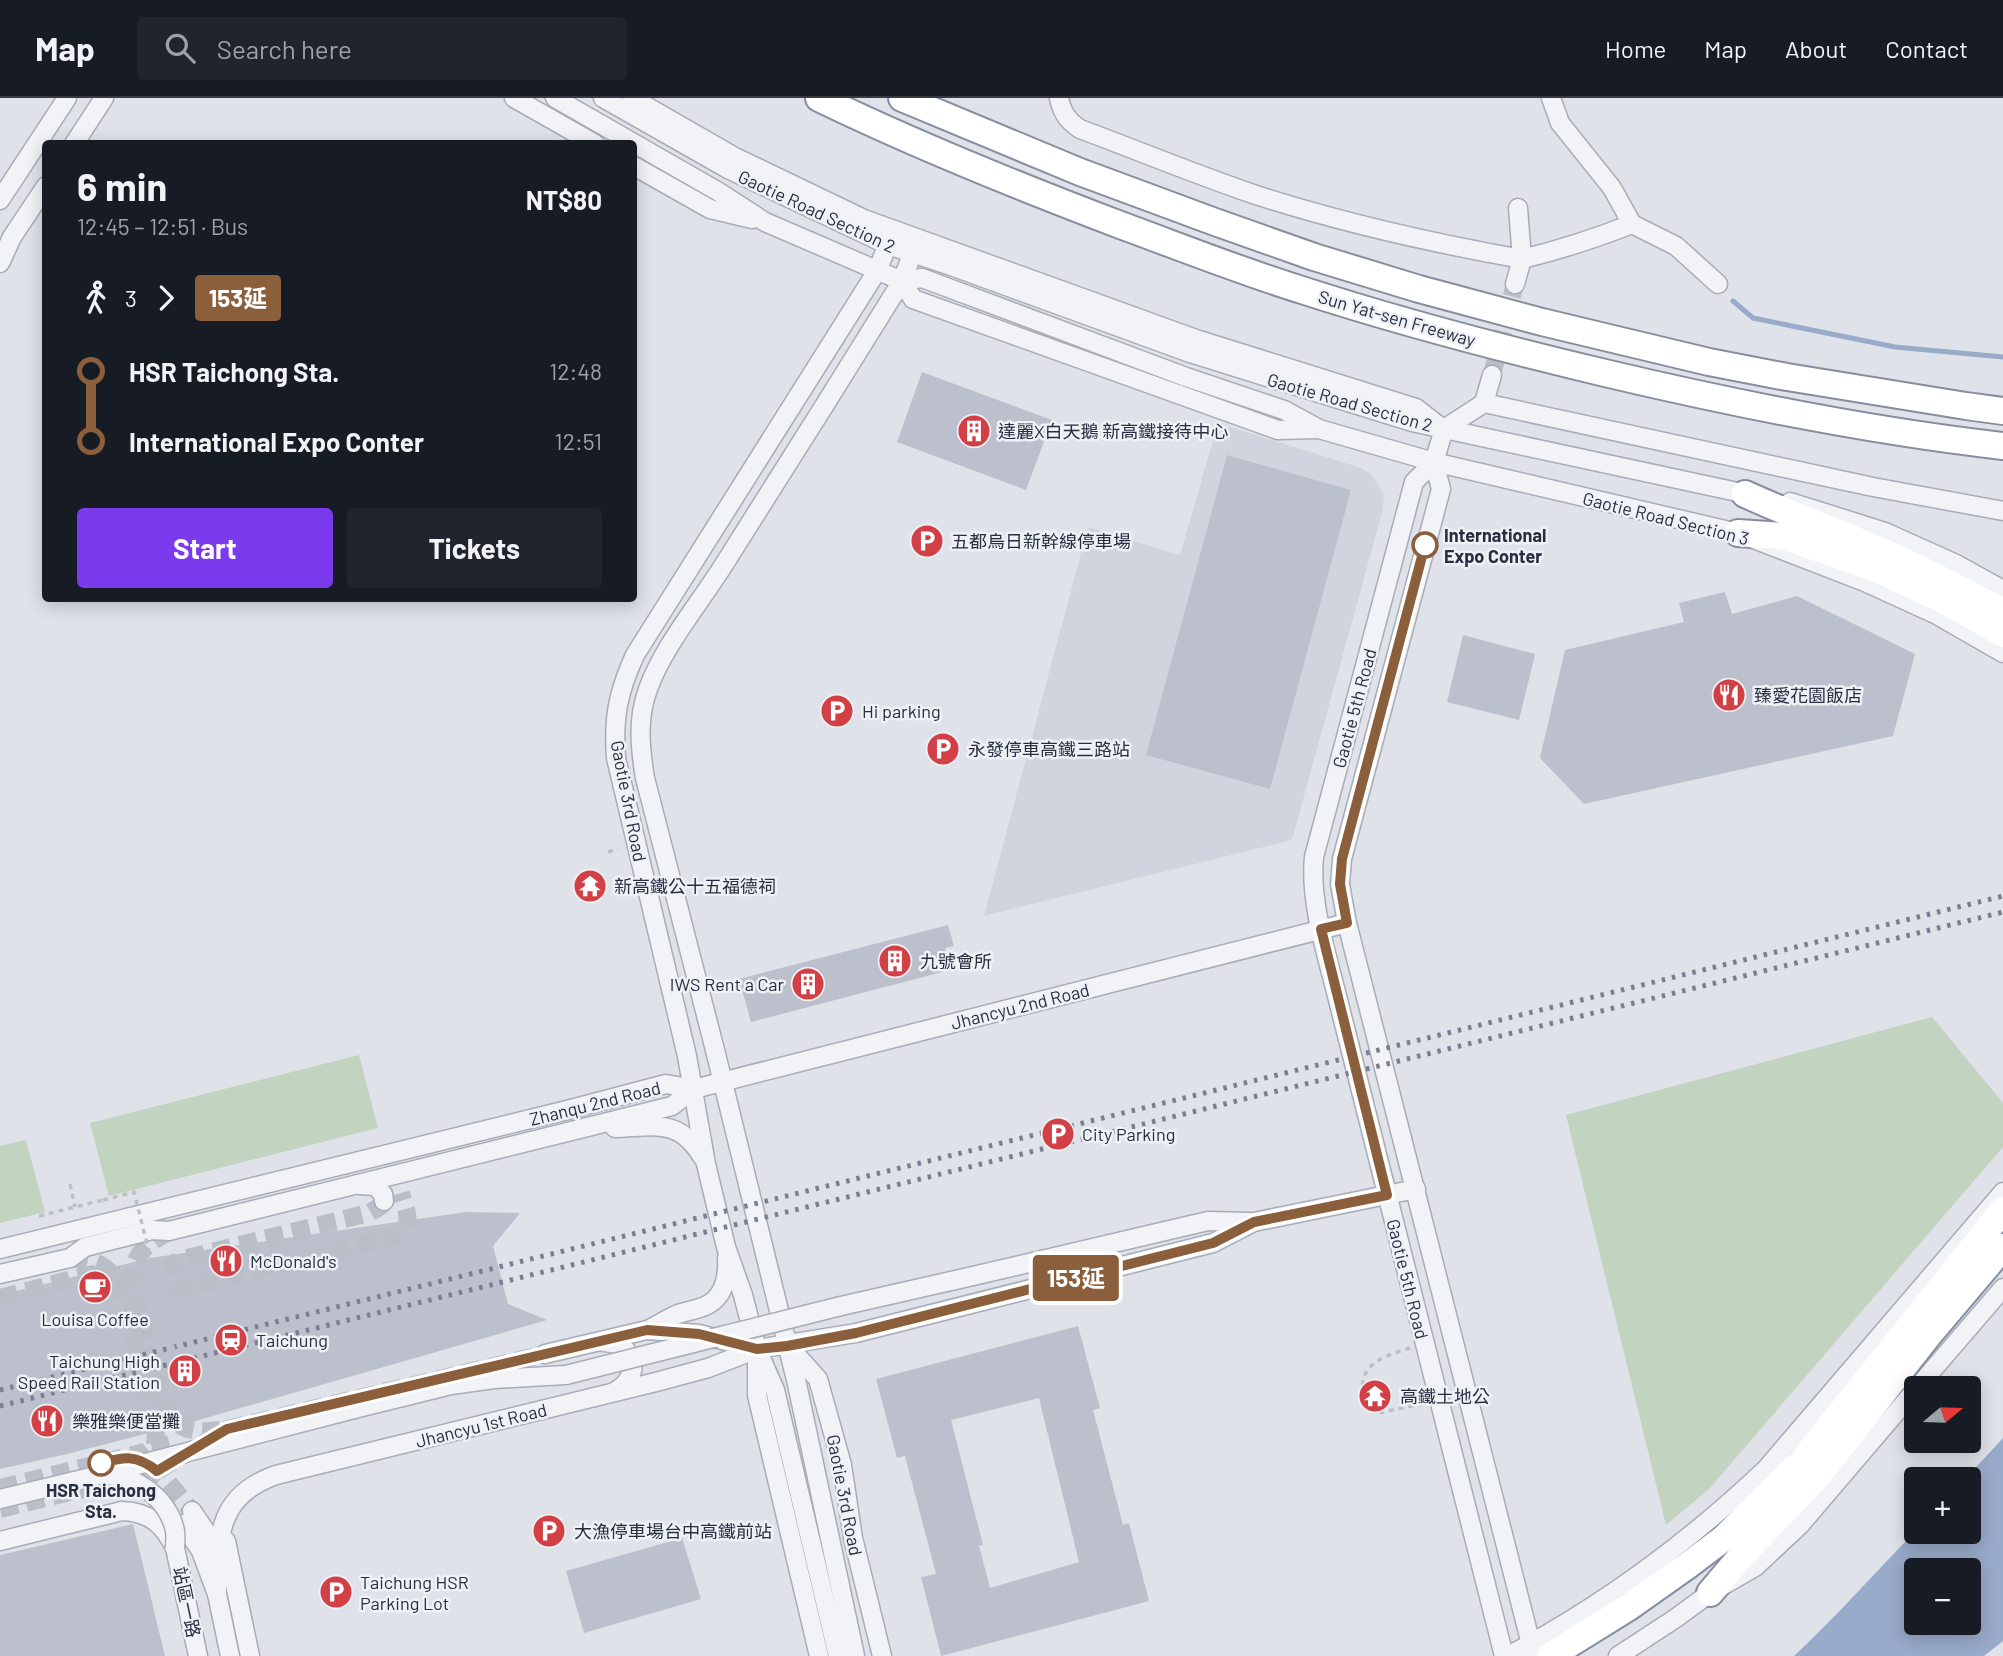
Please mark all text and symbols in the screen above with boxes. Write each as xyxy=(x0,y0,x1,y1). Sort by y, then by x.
search box xyxy=(137,17,627,80)
text: Map xyxy=(35,28,95,68)
icon: search xyxy=(161,29,199,67)
text: Search here xyxy=(217,33,352,64)
text: Home xyxy=(1605,34,1666,63)
text: Map xyxy=(1704,34,1747,63)
text: About xyxy=(1785,34,1847,63)
text: Contact xyxy=(1885,34,1968,63)
text: 6 min xyxy=(77,163,167,209)
street label: Gaotie Road Section 2 xyxy=(735,165,899,257)
text: NT$80 xyxy=(526,184,602,215)
text: 12:45 – 12:51 · Bus xyxy=(77,212,248,240)
icon: walk xyxy=(77,279,115,317)
icon: forward xyxy=(147,279,185,317)
text: 153延 xyxy=(209,283,267,312)
text: 3 xyxy=(125,284,137,312)
street label: Sun Yat-sen Freeway xyxy=(1316,285,1478,351)
text: HSR Taichong Sta. xyxy=(129,356,339,387)
text: 12:48 xyxy=(549,357,602,385)
street label: Gaotie Road Section 2 xyxy=(1265,368,1435,436)
building icon: 達麗X白天鵝 新高鐵接待中心 xyxy=(955,412,993,450)
place label: 達麗X白天鵝 新高鐵接待中心 xyxy=(998,420,1228,442)
text: International Expo Conter xyxy=(129,426,424,457)
text: 12:51 xyxy=(555,427,602,455)
street label: Gaotie Road Section 3 xyxy=(1581,487,1751,549)
button: Start xyxy=(77,508,333,588)
button: Tickets xyxy=(347,508,602,588)
parking icon: 五都烏日新幹線停車場 xyxy=(908,522,946,560)
place label: International Expo Conter xyxy=(1444,524,1546,567)
place label: 五都烏日新幹線停車場 xyxy=(951,530,1131,552)
marker: International Expo Conter xyxy=(1412,532,1438,558)
street label: Gaotie 5th Road xyxy=(1327,646,1381,770)
restaurant icon: 臻愛花園飯店 xyxy=(1710,676,1748,714)
place label: 臻愛花園飯店 xyxy=(1754,684,1862,706)
parking icon: Hi parking xyxy=(818,692,856,730)
place label: Hi parking xyxy=(862,700,941,722)
parking icon: 永發停車高鐵三路站 xyxy=(924,730,962,768)
street label: Gaotie 3rd Road xyxy=(606,738,652,864)
place label: 永發停車高鐵三路站 xyxy=(968,738,1130,760)
temple icon: 新高鐵公十五福德祠 xyxy=(571,867,609,905)
place label: 新高鐵公十五福德祠 xyxy=(614,875,776,897)
building icon: 九號會所 xyxy=(876,942,914,980)
place label: 九號會所 xyxy=(920,950,992,972)
building icon: IWS Rent a Car xyxy=(789,965,827,1003)
place label: IWS Rent a Car xyxy=(670,973,784,995)
street label: Jhancyu 2nd Road xyxy=(948,978,1092,1034)
street label: Zhanqu 2nd Road xyxy=(527,1076,663,1130)
parking icon: City Parking xyxy=(1039,1115,1077,1153)
place label: City Parking xyxy=(1082,1123,1175,1145)
street label: Gaotie 5th Road xyxy=(1382,1217,1434,1341)
restaurant icon: McDonald's xyxy=(207,1242,245,1280)
place label: McDonald's xyxy=(250,1250,337,1272)
line badge: 153延 xyxy=(1027,1255,1125,1301)
text: 153延 xyxy=(1047,1263,1105,1292)
cafe icon: Louisa Coffee xyxy=(76,1268,114,1306)
place label: Louisa Coffee xyxy=(41,1308,149,1330)
station icon: Taichung xyxy=(212,1321,250,1359)
place label: Taichung xyxy=(256,1329,328,1351)
place label: Taichung High Speed Rail Station xyxy=(18,1350,160,1393)
building icon: Taichung High Speed Rail Station xyxy=(166,1352,204,1390)
north arrow xyxy=(1904,1376,1981,1452)
map controls xyxy=(1904,1376,1981,1635)
temple icon: 高鐵土地公 xyxy=(1356,1377,1394,1415)
place label: 高鐵土地公 xyxy=(1400,1385,1490,1407)
street label: Jhancyu 1st Road xyxy=(413,1398,549,1452)
restaurant icon: 樂雅樂便當攤 xyxy=(28,1402,66,1440)
place label: 樂雅樂便當攤 xyxy=(72,1410,180,1432)
street label: Gaotie 3rd Road xyxy=(822,1432,868,1558)
marker: HSR Taichong Sta. xyxy=(88,1450,114,1476)
button: + xyxy=(1904,1467,1981,1544)
place label: HSR Taichong Sta. xyxy=(46,1479,156,1522)
parking icon: 大漁停車場台中高鐵前站 xyxy=(530,1512,568,1550)
place label: 大漁停車場台中高鐵前站 xyxy=(574,1520,772,1542)
button: − xyxy=(1904,1558,1981,1635)
street label: 站區一路 xyxy=(169,1564,205,1640)
place label: Taichung HSR Parking Lot xyxy=(360,1571,469,1614)
parking icon: Taichung HSR Parking Lot xyxy=(317,1573,355,1611)

